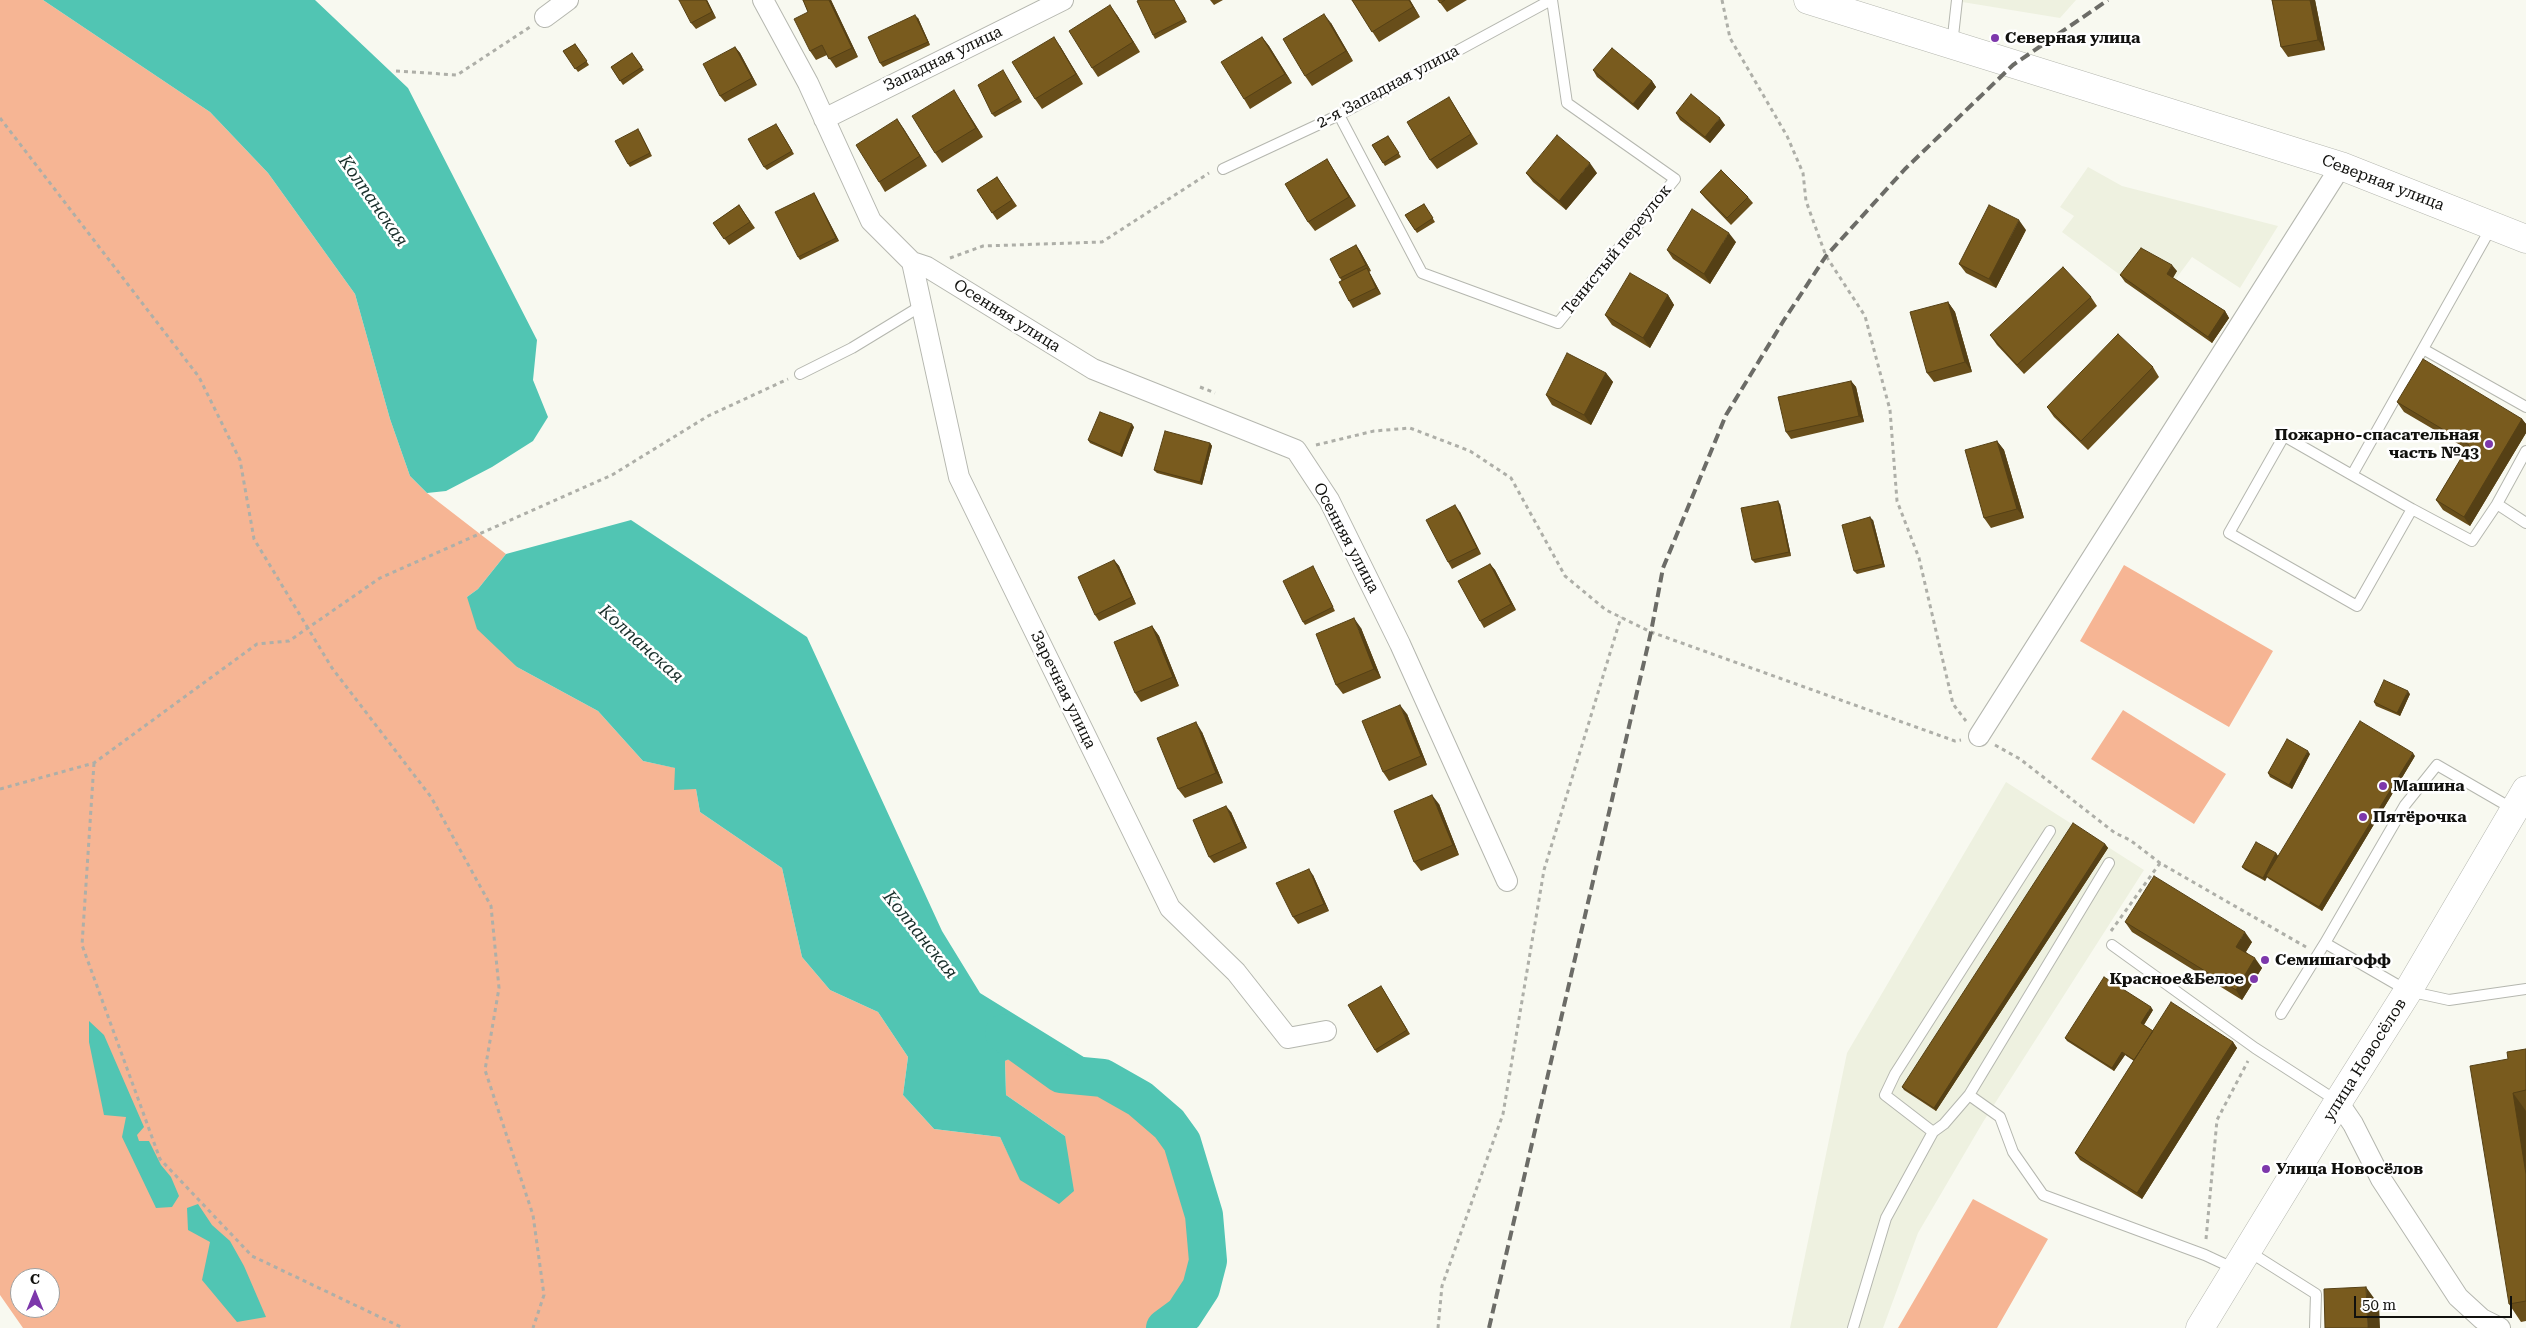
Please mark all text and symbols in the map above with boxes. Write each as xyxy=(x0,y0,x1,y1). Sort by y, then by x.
street label: Западная улица xyxy=(881,22,1005,96)
place label: Северная улица xyxy=(2005,28,2140,48)
marker: Северная улица xyxy=(1989,32,2001,44)
street label: 2-я Западная улица xyxy=(1313,41,1463,133)
water label: Колпанская xyxy=(334,151,412,251)
street label: Северная улица xyxy=(2319,151,2447,215)
street label: Тенистый переулок xyxy=(1558,181,1676,319)
street label: Осенняя улица xyxy=(950,275,1064,357)
place label: Пожарно-спасательная часть №43 xyxy=(2275,425,2479,463)
marker: Пожарно-спасательная часть №43 xyxy=(2483,438,2495,450)
street label: Осенняя улица xyxy=(1309,479,1383,597)
water label: Колпанская xyxy=(594,600,688,688)
street label: Заречная улица xyxy=(1026,628,1100,752)
place label: Машина xyxy=(2393,776,2465,796)
marker: Машина xyxy=(2377,780,2389,792)
place label: Пятёрочка xyxy=(2373,807,2467,827)
marker: Пятёрочка xyxy=(2357,811,2369,823)
water label: Колпанская xyxy=(878,887,962,983)
place label: Семишагофф xyxy=(2275,950,2391,970)
marker: Семишагофф xyxy=(2259,954,2271,966)
place label: Красное&Белое xyxy=(2109,969,2244,989)
marker: Красное&Белое xyxy=(2248,973,2260,985)
street label: улица Новосёлов xyxy=(2319,995,2411,1125)
place label: Улица Новосёлов xyxy=(2276,1159,2423,1179)
marker: Улица Новосёлов xyxy=(2260,1163,2272,1175)
north arrow xyxy=(10,1268,60,1318)
text: С xyxy=(30,1271,40,1287)
scale bar xyxy=(2356,1286,2514,1318)
text: 50 m xyxy=(2362,1296,2396,1314)

